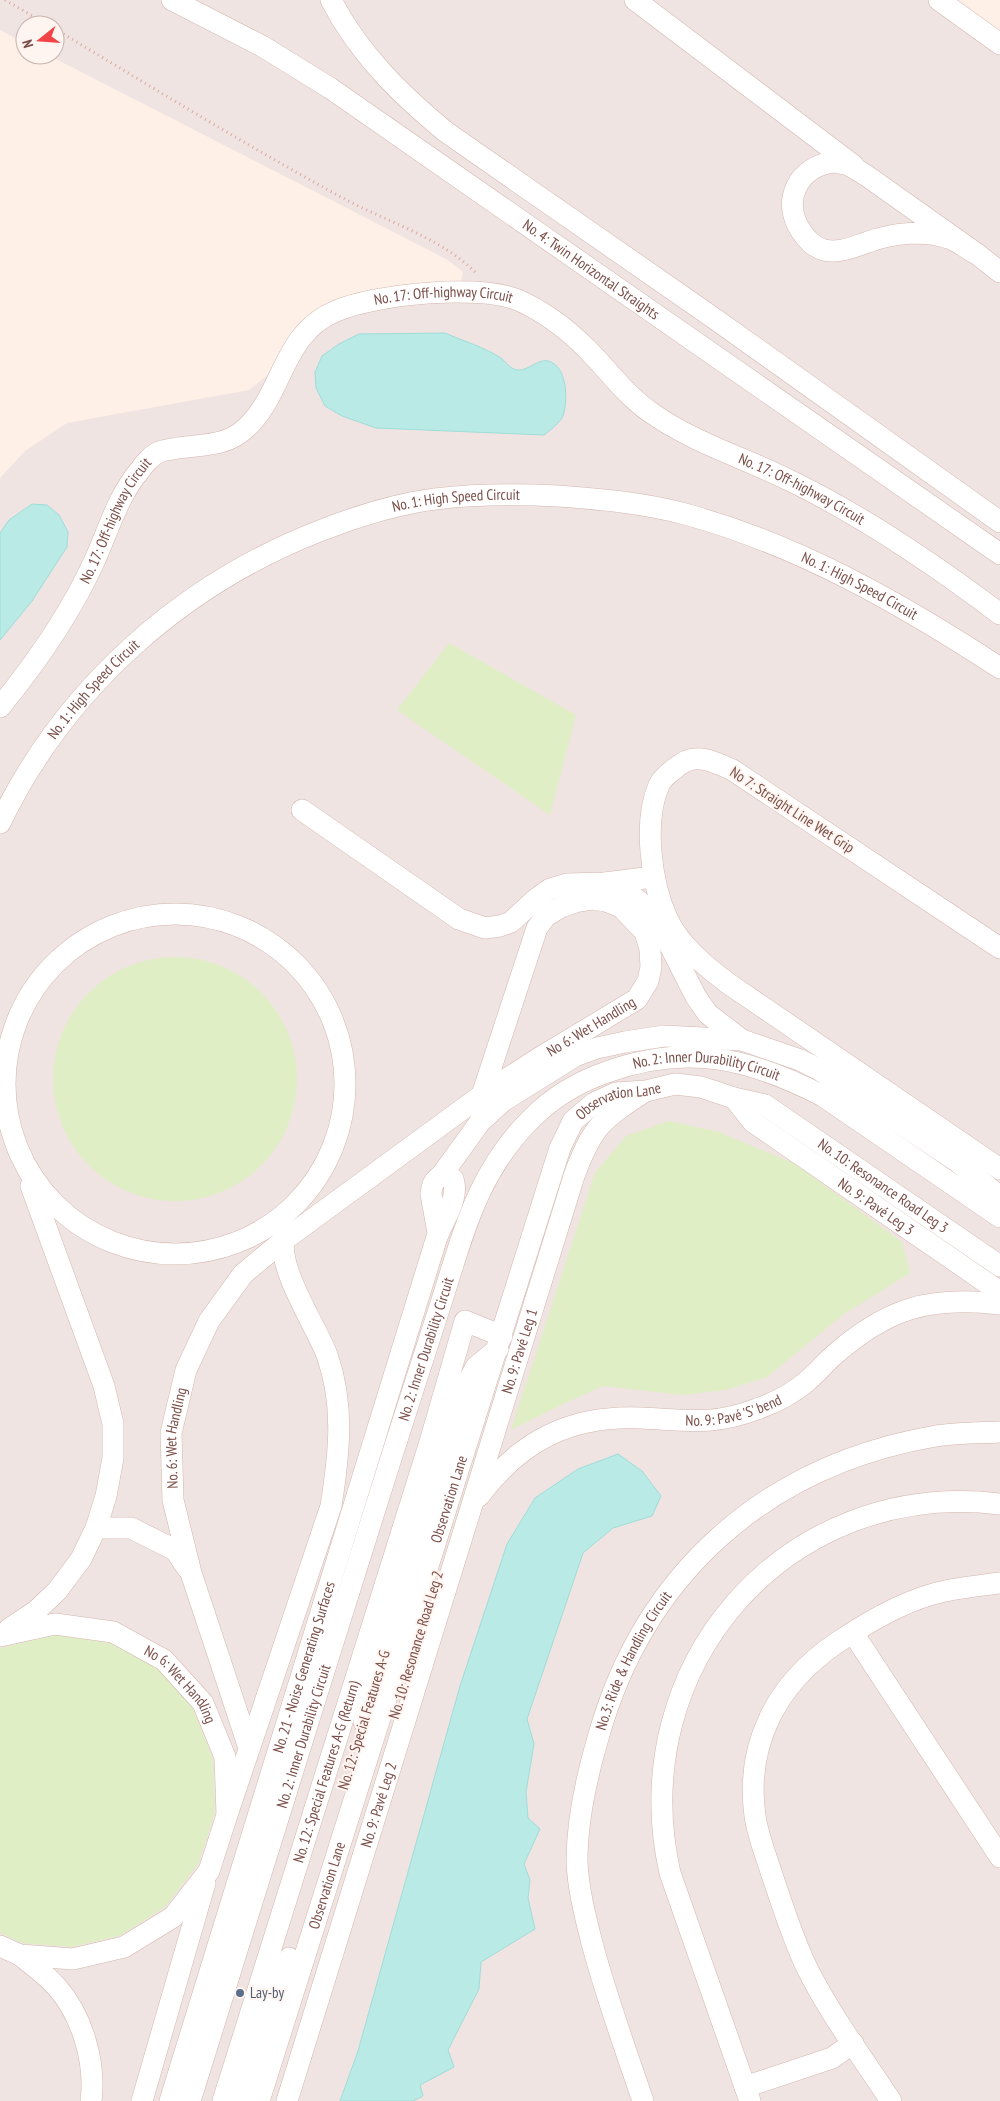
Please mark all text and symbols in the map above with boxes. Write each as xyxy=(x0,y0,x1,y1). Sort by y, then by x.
north arrow xyxy=(15,15,65,65)
text: N xyxy=(18,38,37,50)
street label: No. 4: Twin Horizontal Straights xyxy=(519,215,663,323)
street label: No. 17: Off-highway Circuit xyxy=(372,282,515,309)
street label: No. 17: Off-highway Circuit xyxy=(736,449,869,528)
street label: No. 17: Off-highway Circuit xyxy=(75,453,155,587)
street label: No. 1: High Speed Circuit xyxy=(390,485,520,516)
street label: No. 1: High Speed Circuit xyxy=(799,547,921,624)
street label: No. 1: High Speed Circuit xyxy=(43,635,143,743)
street label: No 7: Straight Line Wet Grip xyxy=(726,762,858,857)
street label: No 6: Wet Handling xyxy=(543,992,639,1060)
street label: No. 2: Inner Durability Circuit xyxy=(631,1047,783,1084)
street label: Observation Lane xyxy=(571,1078,663,1124)
street label: No. 10: Resonance Road Leg 3 xyxy=(814,1134,952,1237)
street label: No. 9: Pavé Leg 3 xyxy=(835,1173,918,1239)
street label: No. 2: Inner Durability Circuit xyxy=(394,1275,458,1423)
street label: No. 9: Pavé Leg 1 xyxy=(497,1306,541,1396)
street label: No. 6: Wet Handling xyxy=(161,1385,191,1489)
street label: No. 9: Pavé 'S' bend xyxy=(685,1390,785,1430)
street label: Observation Lane xyxy=(426,1453,471,1545)
street label: No. 10: Resonance Road Leg 2 xyxy=(384,1568,447,1721)
street label: No. 21 - Noise Generating Surfaces xyxy=(268,1579,339,1755)
street label: No.3: Ride & Handling Circuit xyxy=(591,1587,675,1732)
street label: No 6: Wet Handling xyxy=(141,1641,220,1726)
street label: No. 12: Special Features A-G xyxy=(333,1648,394,1792)
street label: No. 2: Inner Durability Circuit xyxy=(272,1662,335,1810)
street label: No. 12: Special Features A-G (Return) xyxy=(288,1678,364,1865)
street label: No. 9: Pavé Leg 2 xyxy=(356,1760,401,1850)
street label: Observation Lane xyxy=(304,1839,349,1931)
place label: Lay-by xyxy=(250,1983,284,2002)
marker: Lay-by xyxy=(234,1987,246,1999)

